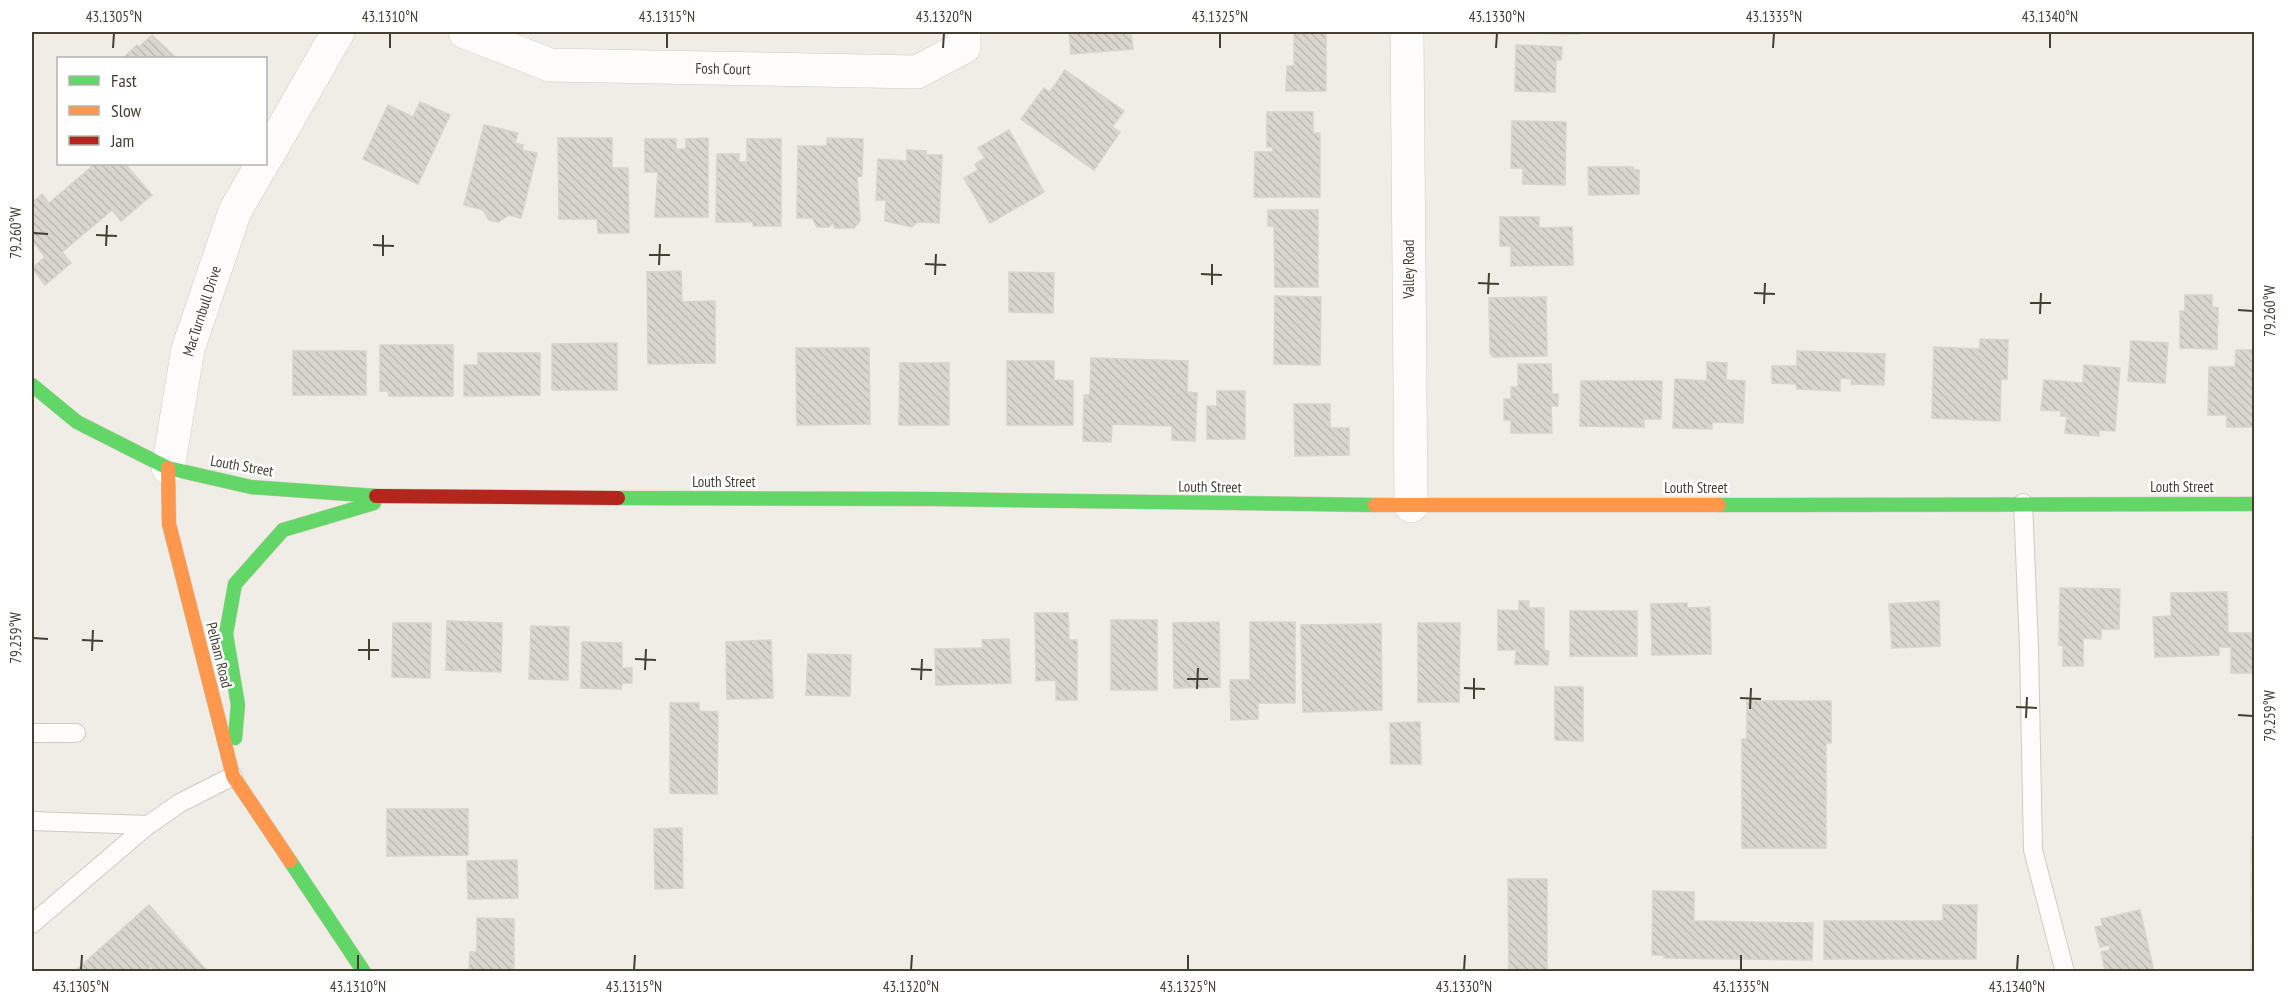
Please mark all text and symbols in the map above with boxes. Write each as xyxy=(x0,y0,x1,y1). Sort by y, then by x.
text: 43.1305°N xyxy=(86,7,142,26)
text: 43.1310°N xyxy=(362,7,418,26)
text: 43.1315°N xyxy=(639,7,695,26)
text: 43.1320°N xyxy=(916,7,972,26)
text: 43.1325°N xyxy=(1192,7,1248,26)
text: 43.1330°N xyxy=(1469,7,1525,26)
text: 43.1335°N xyxy=(1746,7,1802,26)
text: 43.1340°N xyxy=(2022,7,2078,26)
legend xyxy=(57,57,267,165)
street label: Fosh Court xyxy=(695,59,751,78)
text: Fast xyxy=(111,69,137,92)
text: Slow xyxy=(111,99,142,122)
text: Jam xyxy=(110,129,134,152)
text: 79.260°W xyxy=(6,207,25,259)
street label: Valley Road xyxy=(1399,239,1418,300)
street label: MacTurnbull Drive xyxy=(178,263,225,358)
text: 79.260°W xyxy=(2260,285,2279,337)
street label: Louth Street xyxy=(209,451,275,480)
street label: Louth Street xyxy=(692,472,756,491)
street label: Louth Street xyxy=(1178,476,1242,497)
street label: Louth Street xyxy=(2150,477,2214,496)
street label: Louth Street xyxy=(1664,478,1728,497)
text: 79.259°W xyxy=(6,612,25,664)
street label: Pelham Road xyxy=(202,620,237,690)
text: 79.259°W xyxy=(2260,690,2279,742)
text: 43.1305°N xyxy=(53,977,109,996)
text: 43.1310°N xyxy=(330,977,386,996)
text: 43.1315°N xyxy=(606,977,662,996)
text: 43.1320°N xyxy=(883,977,939,996)
text: 43.1325°N xyxy=(1160,977,1216,996)
text: 43.1330°N xyxy=(1436,977,1492,996)
text: 43.1335°N xyxy=(1713,977,1769,996)
text: 43.1340°N xyxy=(1989,977,2045,996)

